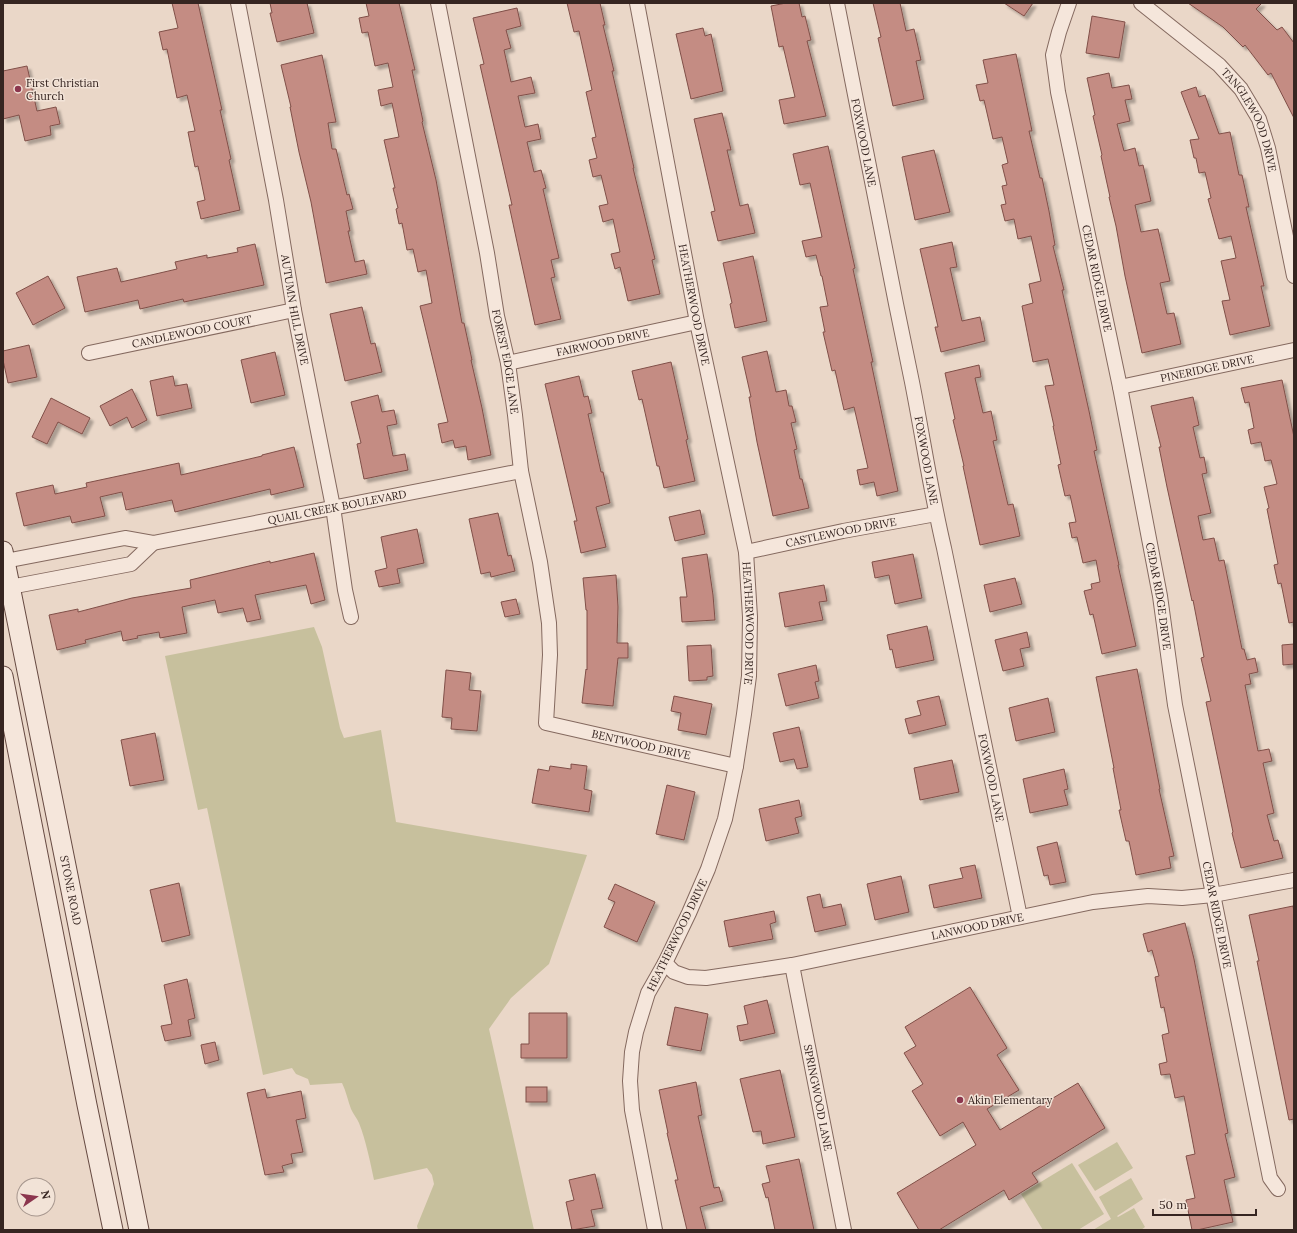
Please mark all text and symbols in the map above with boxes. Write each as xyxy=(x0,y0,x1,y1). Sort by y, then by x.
street label: TANGLEWOOD DRIVE xyxy=(1218,65,1280,173)
place label: First Christian Church xyxy=(26,76,99,103)
marker: First Christian Church xyxy=(13,84,23,94)
street label: FOXWOOD LANE xyxy=(848,97,879,188)
street label: CEDAR RIDGE DRIVE xyxy=(1079,223,1115,333)
street label: HEATHERWOOD DRIVE xyxy=(675,243,713,367)
street label: AUTUMN HILL DRIVE xyxy=(278,252,312,367)
street label: FOREST EDGE LANE xyxy=(489,308,522,415)
street label: CANDLEWOOD COURT xyxy=(131,312,253,351)
street label: FAIRWOOD DRIVE xyxy=(555,325,651,359)
street label: PINERIDGE DRIVE xyxy=(1159,352,1255,385)
street label: FOXWOOD LANE xyxy=(912,415,941,506)
street label: QUAIL CREEK BOULEVARD xyxy=(267,487,408,527)
street label: CASTLEWOOD DRIVE xyxy=(784,514,898,550)
street label: CEDAR RIDGE DRIVE xyxy=(1143,541,1174,651)
street label: HEATHERWOOD DRIVE xyxy=(740,561,757,686)
street label: BENTWOOD DRIVE xyxy=(590,727,692,763)
street label: FOXWOOD LANE xyxy=(975,732,1007,823)
street label: STONE ROAD xyxy=(57,854,85,926)
street label: CEDAR RIDGE DRIVE xyxy=(1200,860,1235,970)
street label: HEATHERWOOD DRIVE xyxy=(644,876,710,993)
street label: LANWOOD DRIVE xyxy=(930,910,1025,943)
street label: SPRINGWOOD LANE xyxy=(801,1043,835,1152)
place label: Akin Elementary xyxy=(967,1093,1053,1107)
marker: Akin Elementary xyxy=(955,1095,965,1105)
north arrow xyxy=(16,1177,56,1217)
text: N xyxy=(38,1189,54,1201)
scale bar xyxy=(1153,1191,1256,1217)
text: 50 m xyxy=(1159,1197,1187,1212)

